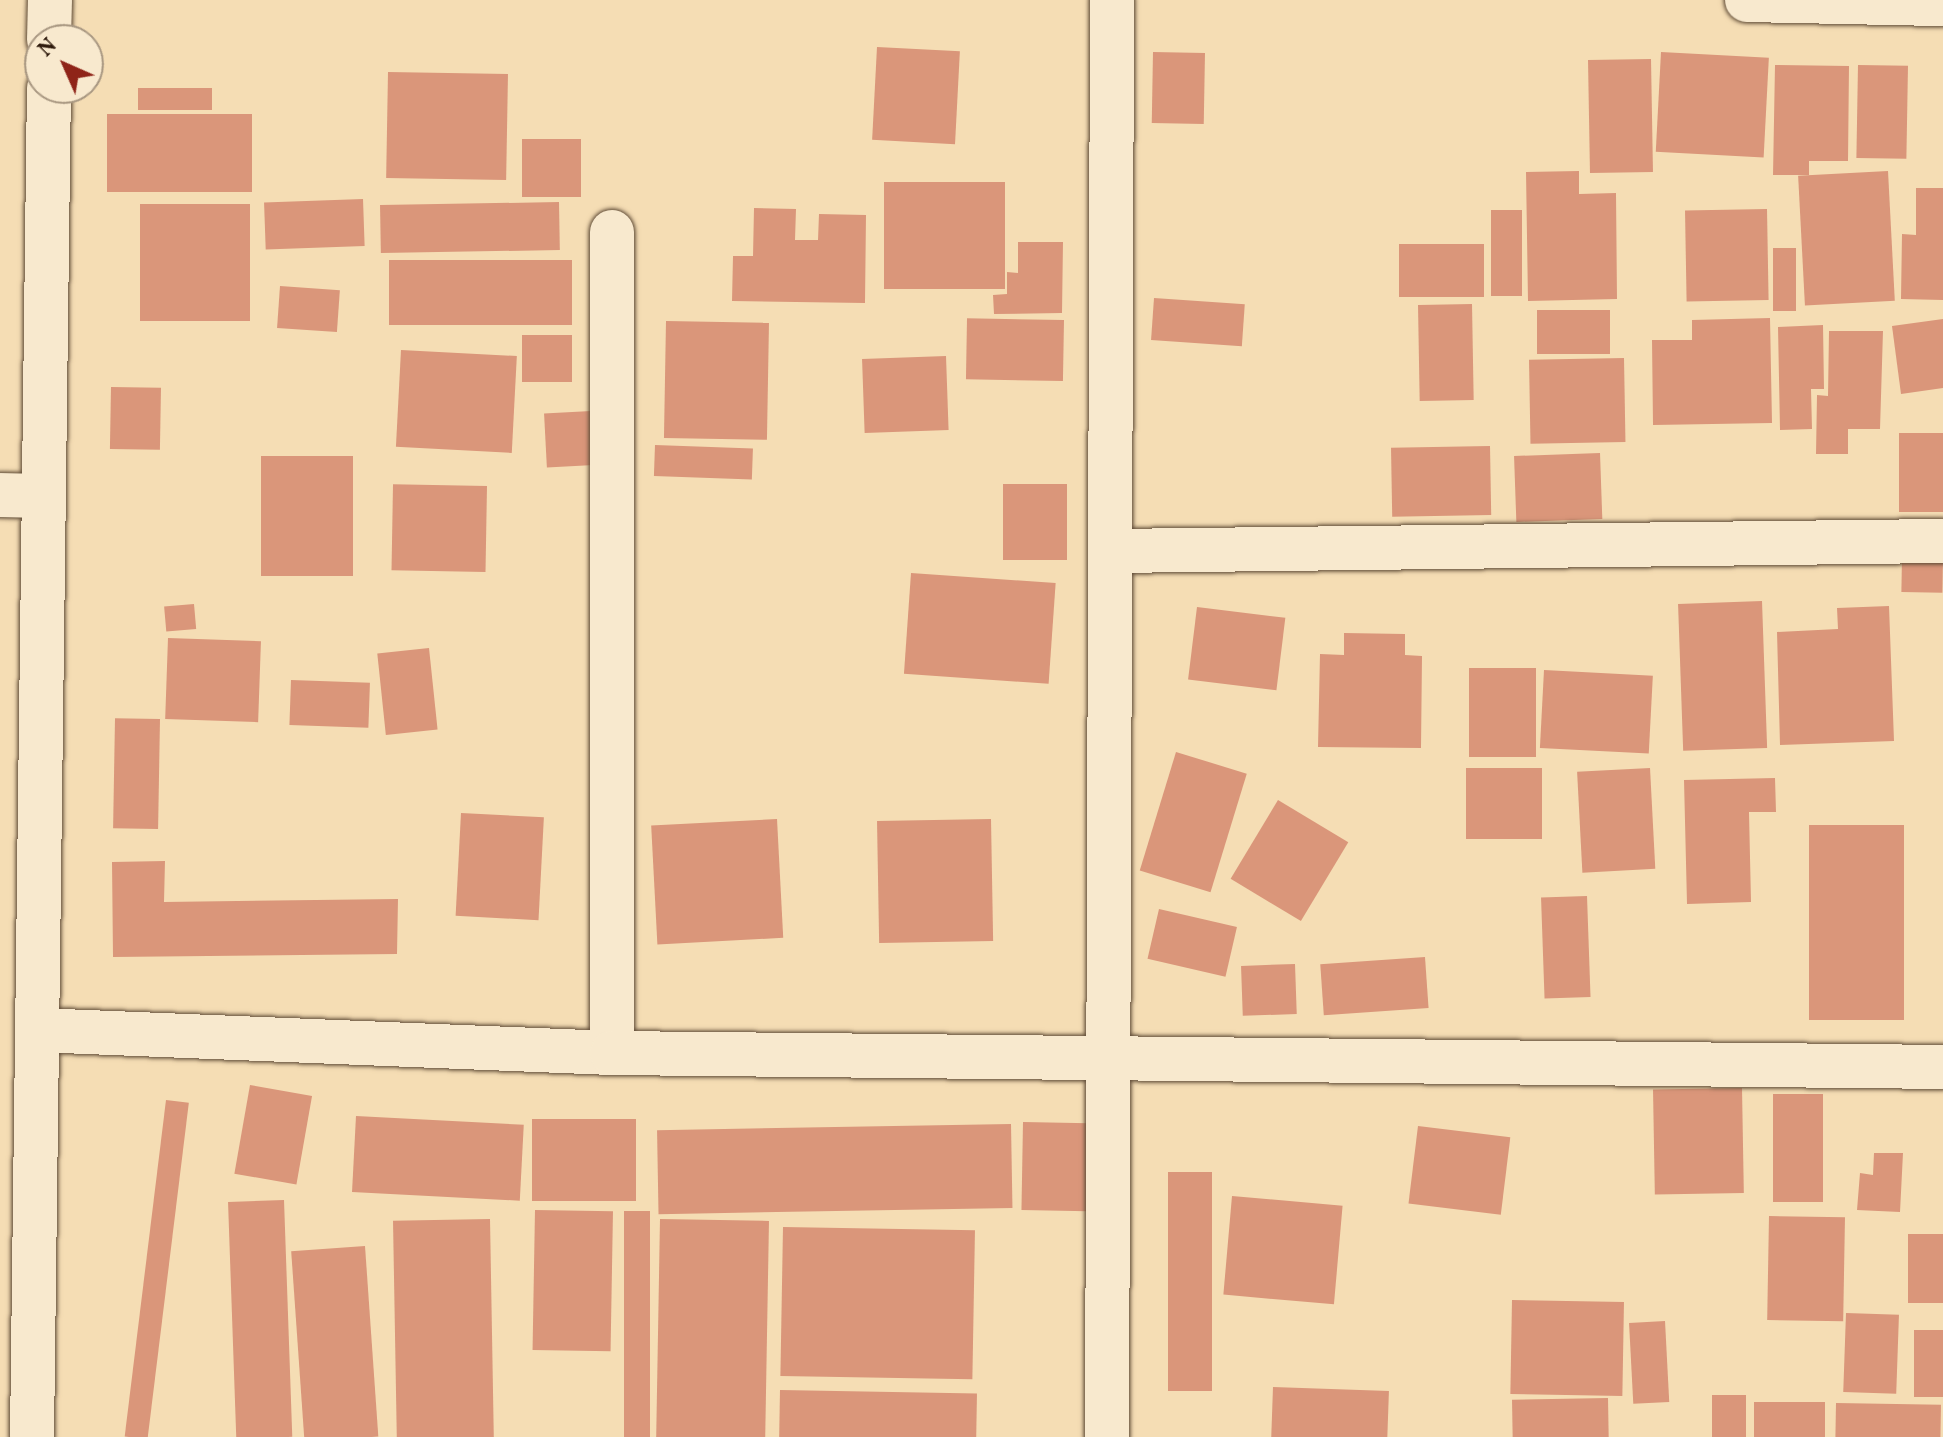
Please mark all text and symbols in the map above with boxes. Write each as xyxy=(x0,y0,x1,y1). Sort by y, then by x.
north arrow xyxy=(24,24,104,104)
text: N xyxy=(31,31,65,65)

